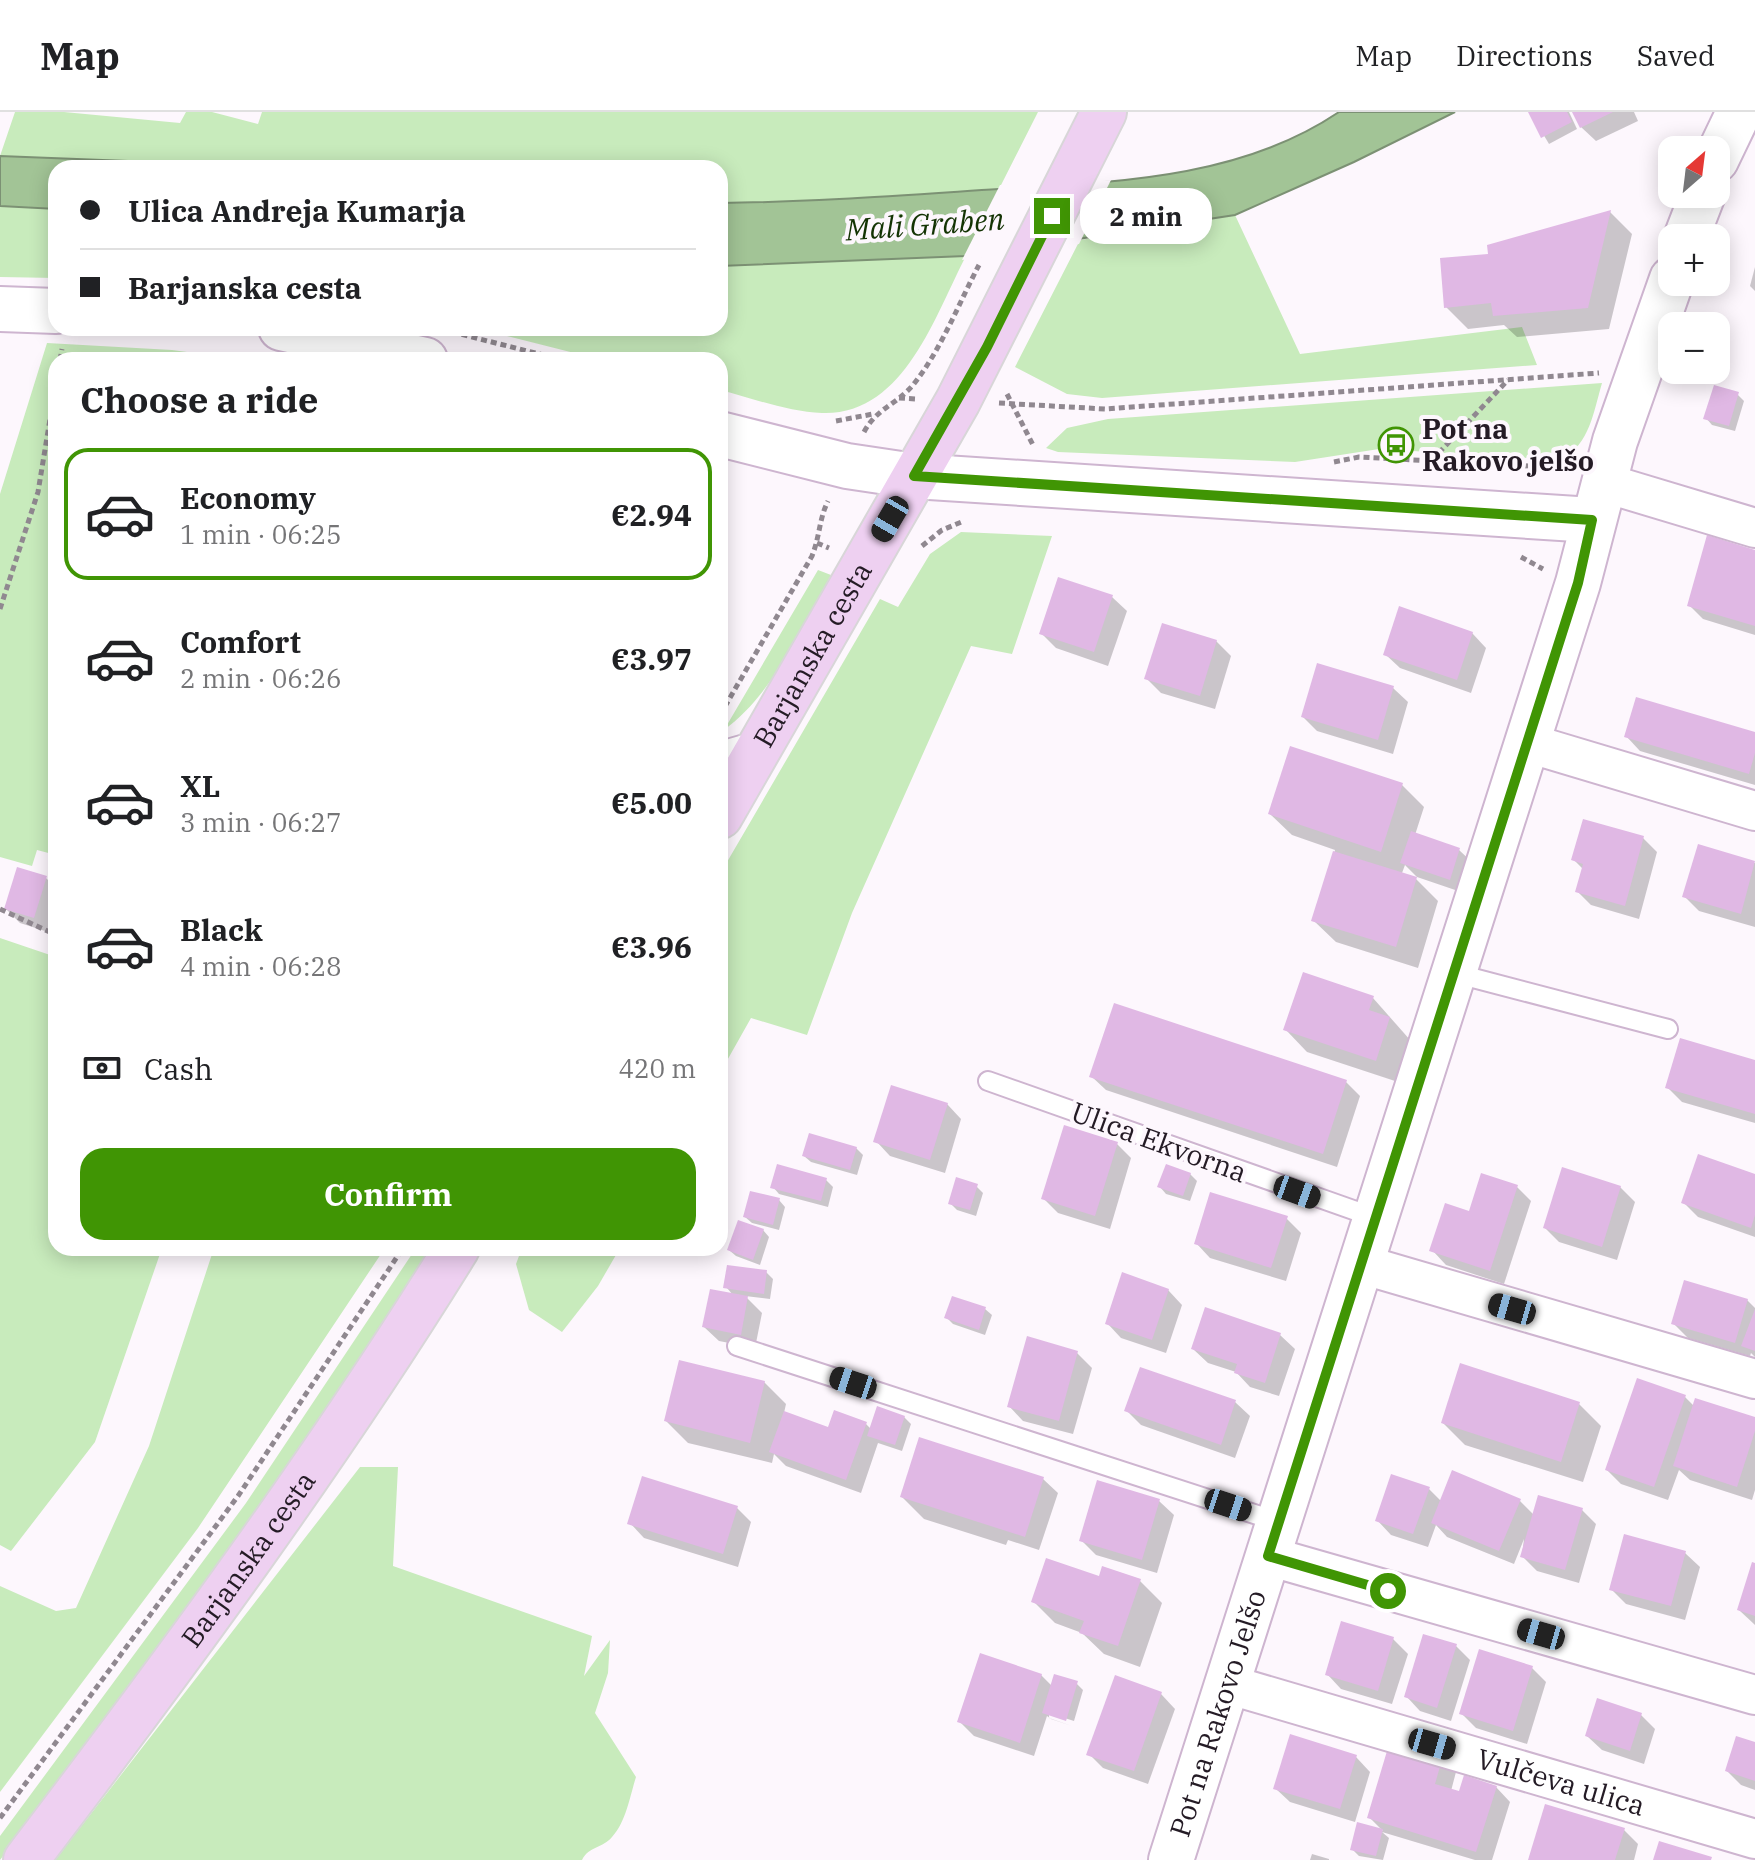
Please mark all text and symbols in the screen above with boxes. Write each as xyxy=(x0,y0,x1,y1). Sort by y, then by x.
text: Map xyxy=(40,31,120,80)
text: Map xyxy=(1355,37,1412,74)
text: Directions xyxy=(1456,37,1593,74)
text: Saved xyxy=(1637,37,1715,74)
north arrow xyxy=(1658,136,1730,208)
map controls xyxy=(1658,136,1730,384)
callout: 2 min xyxy=(1080,188,1212,244)
text: Ulica Andreja Kumarja xyxy=(128,191,466,230)
water label: Mali Graben xyxy=(843,198,1006,249)
route end xyxy=(1034,198,1070,234)
text: 2 min xyxy=(1110,199,1182,233)
button: + xyxy=(1658,224,1730,296)
text: Barjanska cesta xyxy=(128,268,362,307)
button: − xyxy=(1658,312,1730,384)
text: Choose a ride xyxy=(80,376,319,423)
place label: Pot na Rakovo jelšo xyxy=(1422,410,1594,479)
bus stop icon: Pot na Rakovo jelšo xyxy=(1377,426,1415,464)
icon: car xyxy=(84,478,156,550)
text: Economy xyxy=(180,478,316,517)
car xyxy=(868,492,912,546)
text: €2.94 xyxy=(611,495,692,534)
text: 1 min · 06:25 xyxy=(180,517,342,551)
street label: Barjanska cesta xyxy=(744,555,880,754)
icon: car xyxy=(84,622,156,694)
text: Comfort xyxy=(180,622,301,661)
text: €3.97 xyxy=(611,639,692,678)
text: 2 min · 06:26 xyxy=(180,661,342,695)
icon: car xyxy=(84,766,156,838)
text: XL xyxy=(180,766,220,805)
text: €5.00 xyxy=(611,783,692,822)
text: 3 min · 06:27 xyxy=(180,805,342,839)
icon: car xyxy=(84,910,156,982)
text: Black xyxy=(180,910,263,949)
text: €3.96 xyxy=(611,927,692,966)
text: 4 min · 06:28 xyxy=(180,949,342,983)
icon: cash xyxy=(80,1046,124,1090)
text: Cash xyxy=(144,1049,213,1088)
text: 420 m xyxy=(618,1051,696,1085)
street label: Ulica Ekvorna xyxy=(1066,1093,1252,1190)
button: Confirm xyxy=(80,1148,696,1240)
car xyxy=(1270,1173,1324,1211)
car xyxy=(1486,1291,1538,1327)
car xyxy=(826,1364,880,1402)
street label: Barjanska cesta xyxy=(173,1464,323,1654)
car xyxy=(1201,1486,1255,1524)
route start xyxy=(1370,1573,1406,1609)
street label: Pot na Rakovo Jelšo xyxy=(1161,1585,1274,1841)
car xyxy=(1515,1616,1567,1652)
car xyxy=(1406,1726,1458,1762)
street label: Vulčeva ulica xyxy=(1473,1739,1650,1824)

